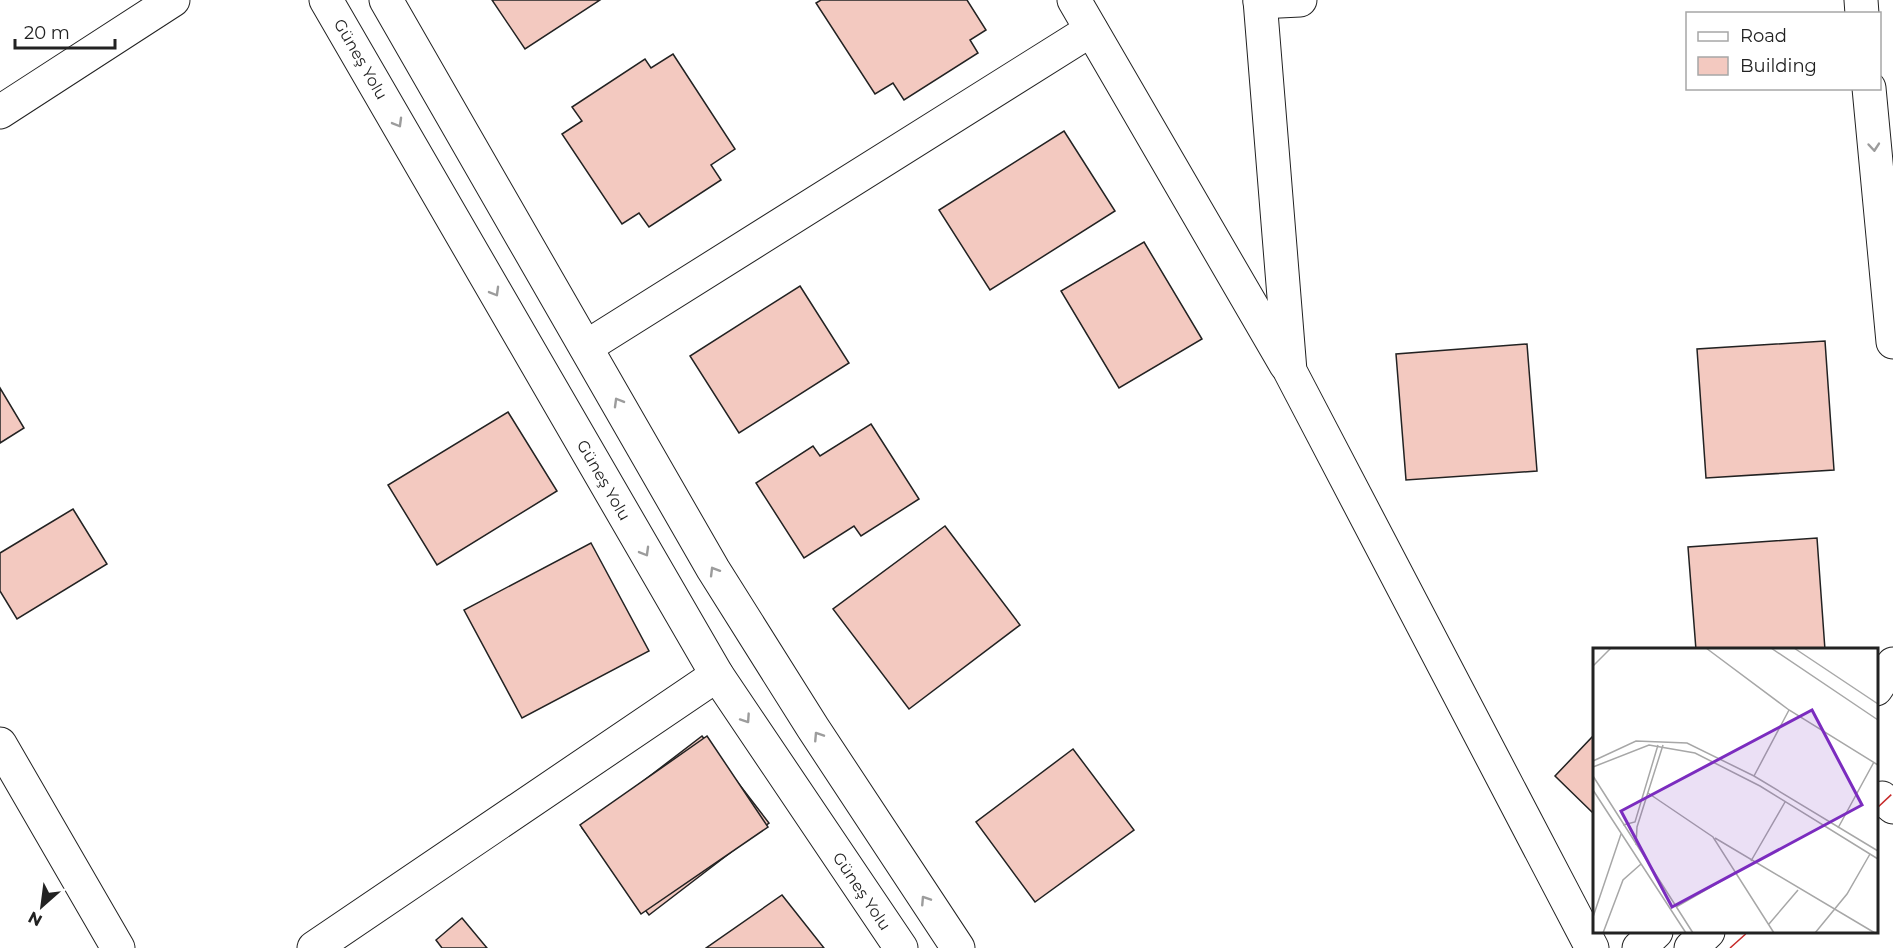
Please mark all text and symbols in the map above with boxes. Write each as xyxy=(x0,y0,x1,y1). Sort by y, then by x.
scale bar xyxy=(15,12,116,50)
legend xyxy=(1686,12,1881,90)
street label: Güneş Yolu xyxy=(330,16,391,103)
text: 20 m xyxy=(24,22,70,44)
text: Road xyxy=(1740,25,1787,47)
text: Building xyxy=(1740,55,1817,77)
one-way arrow xyxy=(390,117,402,127)
one-way arrow xyxy=(1867,142,1880,151)
one-way arrow xyxy=(488,286,499,296)
one-way arrow xyxy=(613,398,625,408)
street label: Güneş Yolu xyxy=(573,437,634,524)
one-way arrow xyxy=(638,546,650,556)
one-way arrow xyxy=(710,567,722,577)
inset map xyxy=(1593,648,1878,933)
one-way arrow xyxy=(739,712,750,723)
one-way arrow xyxy=(814,732,825,743)
street label: Güneş Yolu xyxy=(829,849,895,934)
north arrow xyxy=(12,876,72,936)
one-way arrow xyxy=(920,896,932,906)
text: N xyxy=(25,907,45,930)

